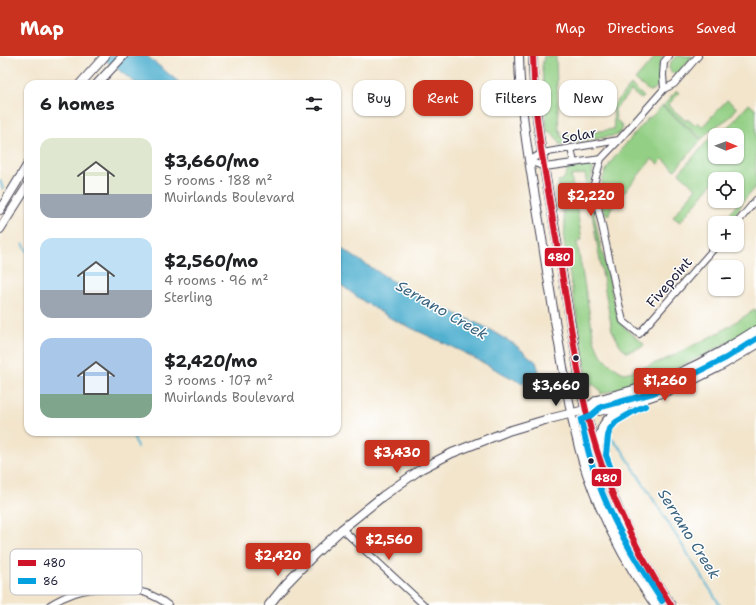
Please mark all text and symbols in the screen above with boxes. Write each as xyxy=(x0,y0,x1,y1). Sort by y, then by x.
text: Map xyxy=(20,16,64,41)
text: Map xyxy=(556,19,586,37)
text: Directions xyxy=(608,19,674,37)
text: Saved xyxy=(696,19,736,37)
chip: Buy xyxy=(353,80,405,116)
chip: Rent xyxy=(413,80,473,116)
chip: Filters xyxy=(481,80,551,116)
chip: New xyxy=(559,80,617,116)
text: 6 homes xyxy=(40,93,115,115)
icon: filters xyxy=(303,93,325,115)
street label: Solar xyxy=(560,123,598,147)
north arrow xyxy=(708,128,744,164)
map controls xyxy=(708,128,744,296)
text: $3,660/mo xyxy=(164,150,259,172)
icon: home xyxy=(72,154,120,202)
text: 5 rooms · 188 m² xyxy=(164,172,272,189)
button: locate xyxy=(708,172,744,208)
pin: $2,220 xyxy=(558,183,624,217)
text: $2,220 xyxy=(567,187,615,204)
text: Muirlands Boulevard xyxy=(164,189,294,206)
button: + xyxy=(708,216,744,252)
line badge: 480 xyxy=(544,247,574,267)
text: $2,560/mo xyxy=(164,250,258,272)
text: 480 xyxy=(548,250,571,265)
street label: Fivepoint xyxy=(642,253,696,311)
icon: home xyxy=(72,254,120,302)
button: − xyxy=(708,260,744,296)
text: 4 rooms · 96 m² xyxy=(164,272,268,289)
water label: Serrano Creek xyxy=(392,276,492,345)
text: Sterling xyxy=(164,289,212,306)
text: $2,420/mo xyxy=(164,350,258,372)
unlabelled marker xyxy=(571,353,581,363)
icon: home xyxy=(72,354,120,402)
pin: $1,260 xyxy=(632,368,698,402)
text: 3 rooms · 107 m² xyxy=(164,372,273,389)
text: $1,260 xyxy=(643,372,687,389)
pin: $3,660 xyxy=(523,373,589,407)
text: $3,660 xyxy=(532,377,580,394)
text: Muirlands Boulevard xyxy=(164,389,294,406)
pin: $3,430 xyxy=(364,440,430,474)
text: $3,430 xyxy=(373,444,421,461)
unlabelled marker xyxy=(586,456,596,466)
line badge: 480 xyxy=(591,468,622,487)
text: 480 xyxy=(595,471,618,486)
water label: Serrano Creek xyxy=(653,485,725,583)
pin: $2,560 xyxy=(356,527,422,561)
text: $2,560 xyxy=(365,531,413,548)
pin: $2,420 xyxy=(245,543,311,577)
text: $2,420 xyxy=(255,547,301,564)
legend xyxy=(10,549,142,595)
text: 480 xyxy=(43,556,66,571)
text: 86 xyxy=(43,574,58,589)

